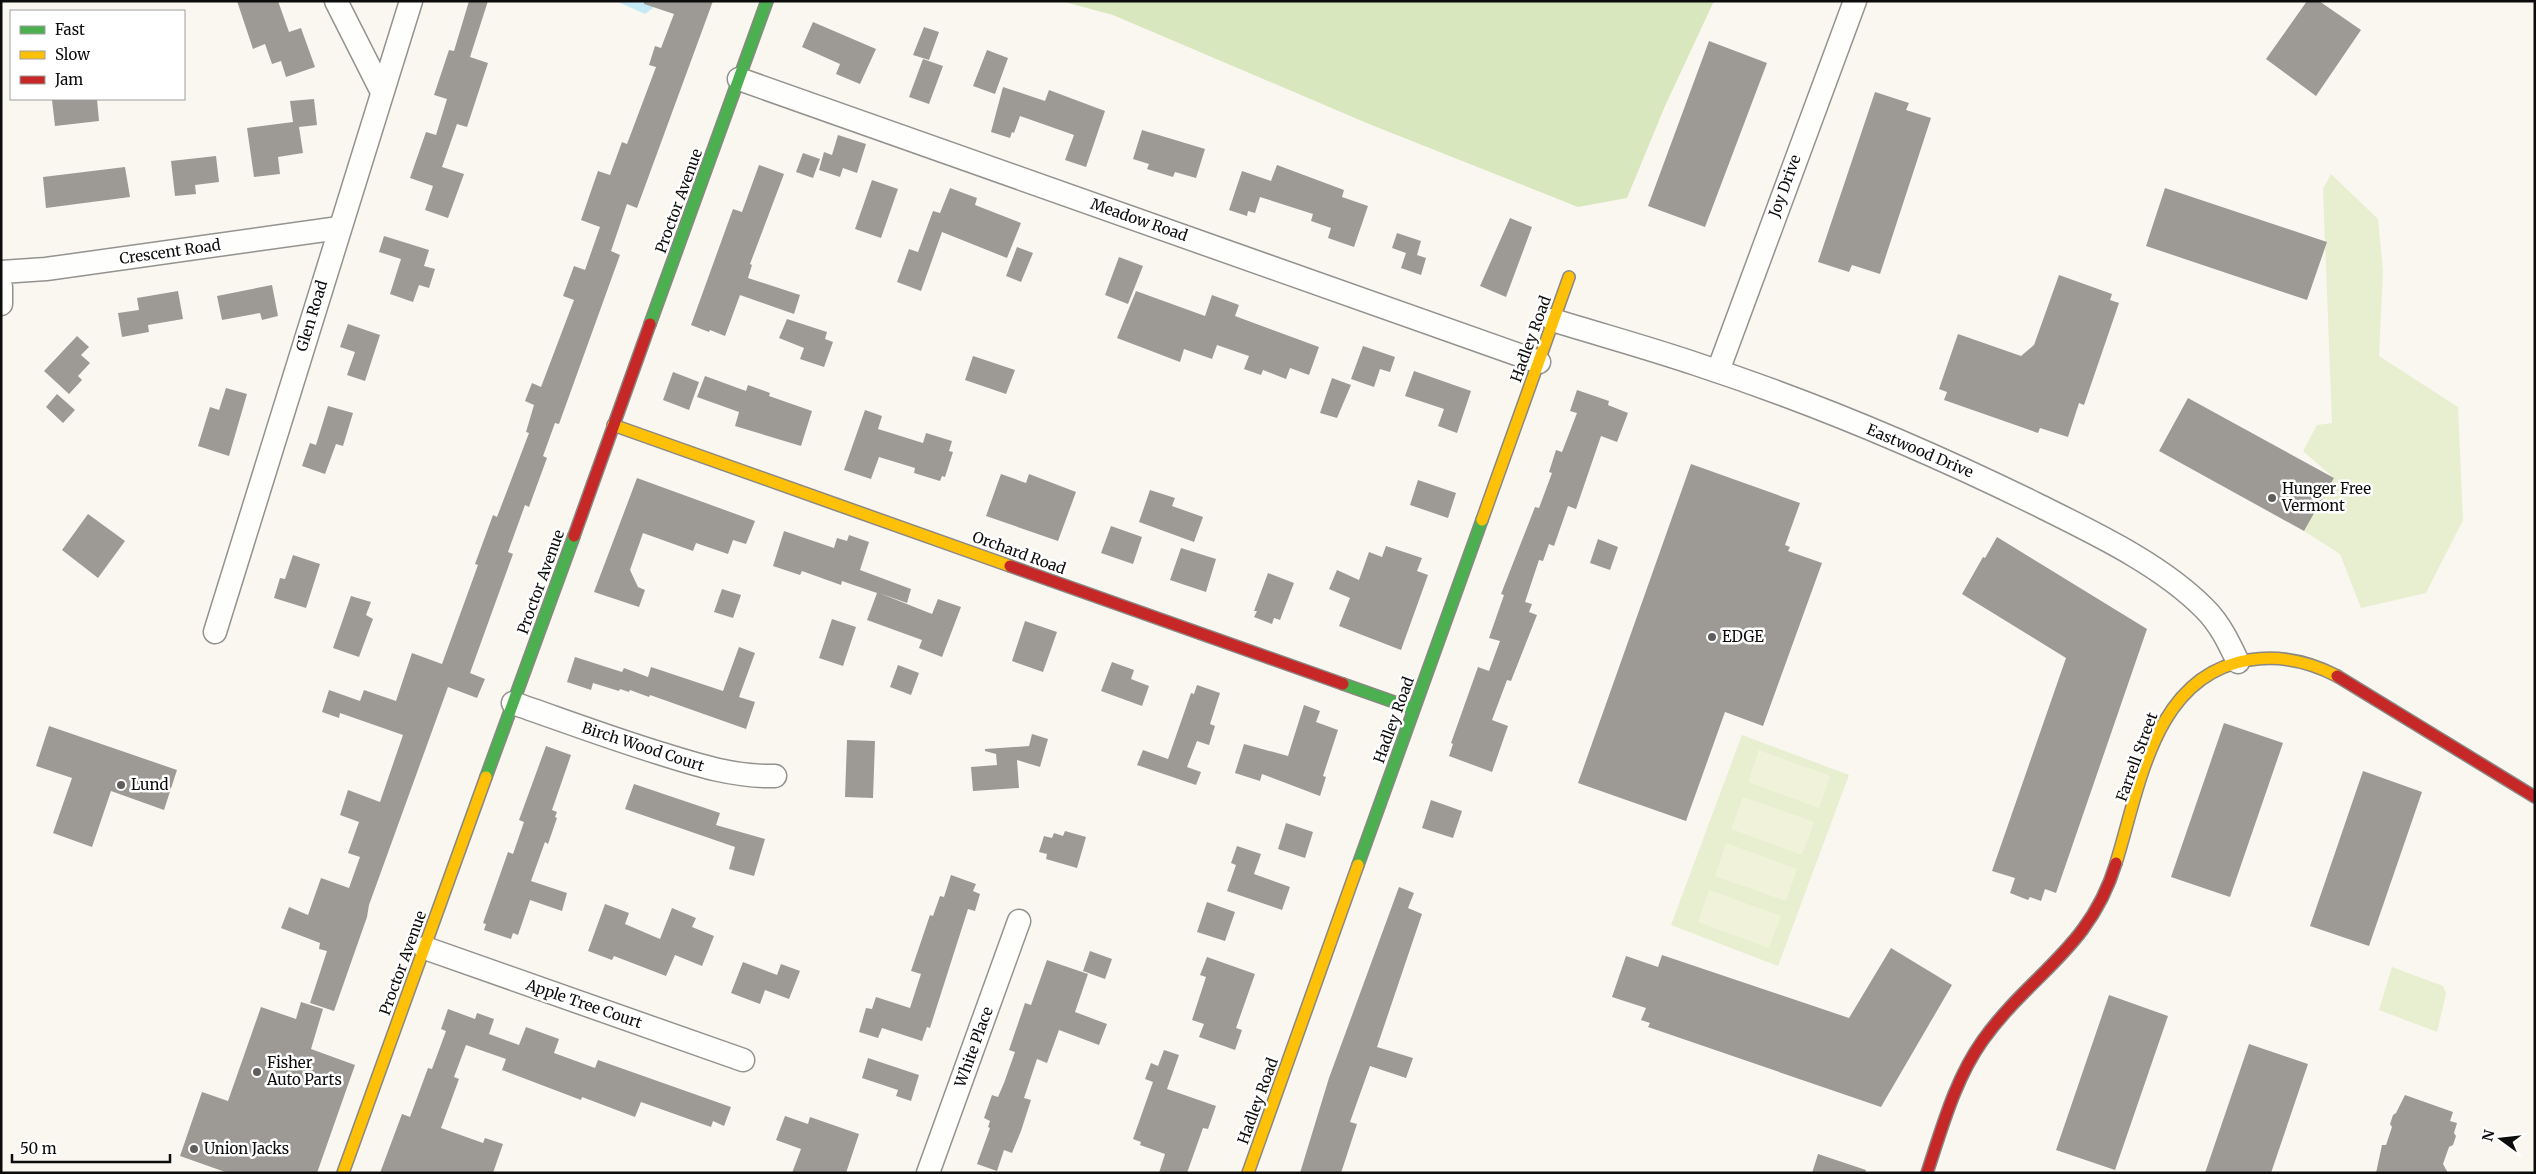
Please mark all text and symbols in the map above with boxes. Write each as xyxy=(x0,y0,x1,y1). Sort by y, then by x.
legend xyxy=(10,10,185,100)
text: Fast xyxy=(55,20,85,39)
text: Slow xyxy=(55,45,90,64)
text: Jam xyxy=(54,70,83,89)
street label: Proctor Avenue xyxy=(651,146,706,256)
street label: Joy Drive xyxy=(1764,152,1805,221)
street label: Meadow Road xyxy=(1088,194,1190,245)
street label: Crescent Road xyxy=(118,235,222,268)
street label: Glen Road xyxy=(292,278,331,354)
street label: Hadley Road xyxy=(1506,293,1555,385)
street label: Eastwood Drive xyxy=(1864,420,1977,482)
place label: Hunger Free Vermont xyxy=(2281,479,2371,515)
marker: Hunger Free Vermont xyxy=(2266,492,2278,504)
street label: Proctor Avenue xyxy=(513,527,568,637)
street label: Orchard Road xyxy=(970,527,1068,578)
place label: EDGE xyxy=(1722,627,1764,646)
marker: EDGE xyxy=(1706,631,1718,643)
street label: Hadley Road xyxy=(1369,674,1418,766)
street label: Farrell Street xyxy=(2112,710,2161,804)
street label: Birch Wood Court xyxy=(580,718,707,775)
place label: Lund xyxy=(131,775,168,794)
marker: Lund xyxy=(115,779,127,791)
street label: Proctor Avenue xyxy=(375,908,430,1018)
street label: Apple Tree Court xyxy=(523,974,645,1032)
street label: White Place xyxy=(950,1004,997,1091)
place label: Fisher Auto Parts xyxy=(266,1053,342,1089)
street label: Hadley Road xyxy=(1233,1055,1282,1147)
marker: Fisher Auto Parts xyxy=(251,1066,263,1078)
north arrow xyxy=(2476,1114,2526,1164)
text: N xyxy=(2478,1128,2499,1143)
scale bar xyxy=(12,1132,170,1164)
text: 50 m xyxy=(20,1139,57,1158)
place label: Union Jacks xyxy=(204,1139,289,1158)
marker: Union Jacks xyxy=(188,1143,200,1155)

